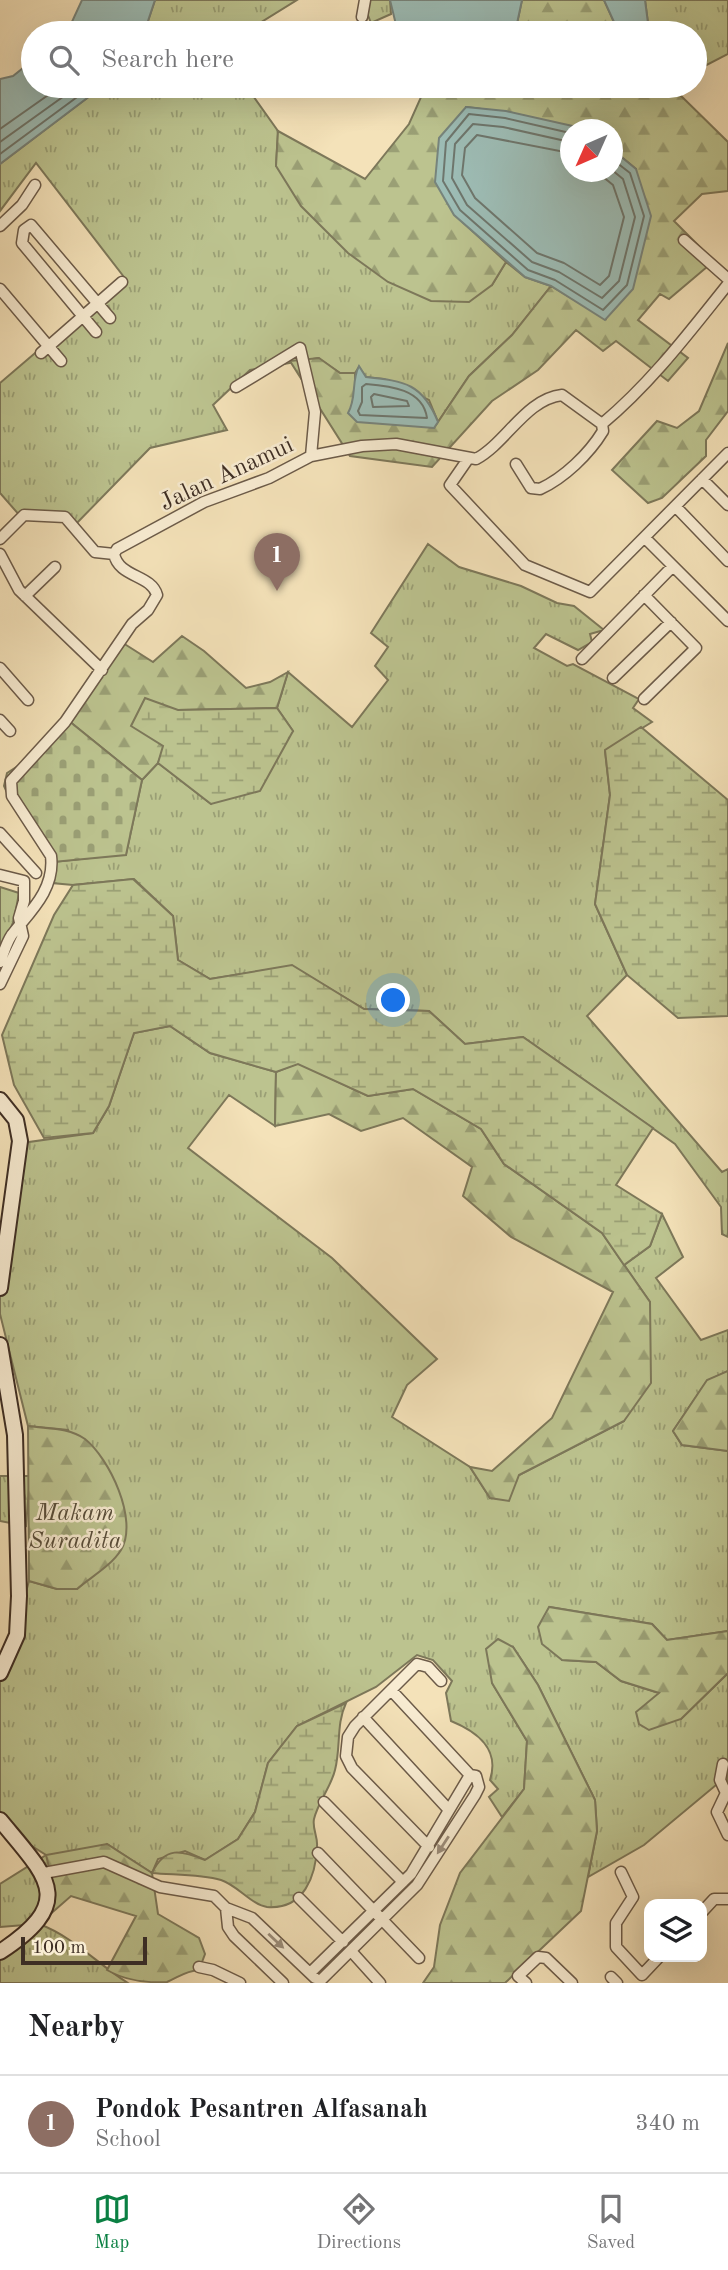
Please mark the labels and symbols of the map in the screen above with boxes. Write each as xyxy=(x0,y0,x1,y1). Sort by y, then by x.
north arrow xyxy=(560,119,623,182)
street label: Jalan Anamui xyxy=(156,433,297,516)
pin: 1 xyxy=(254,533,300,591)
your location xyxy=(376,983,410,1017)
park label: Makam Suradita xyxy=(28,1502,122,1554)
one-way arrow xyxy=(437,1835,450,1855)
one-way arrow xyxy=(267,1932,284,1948)
scale bar xyxy=(21,1934,147,1966)

